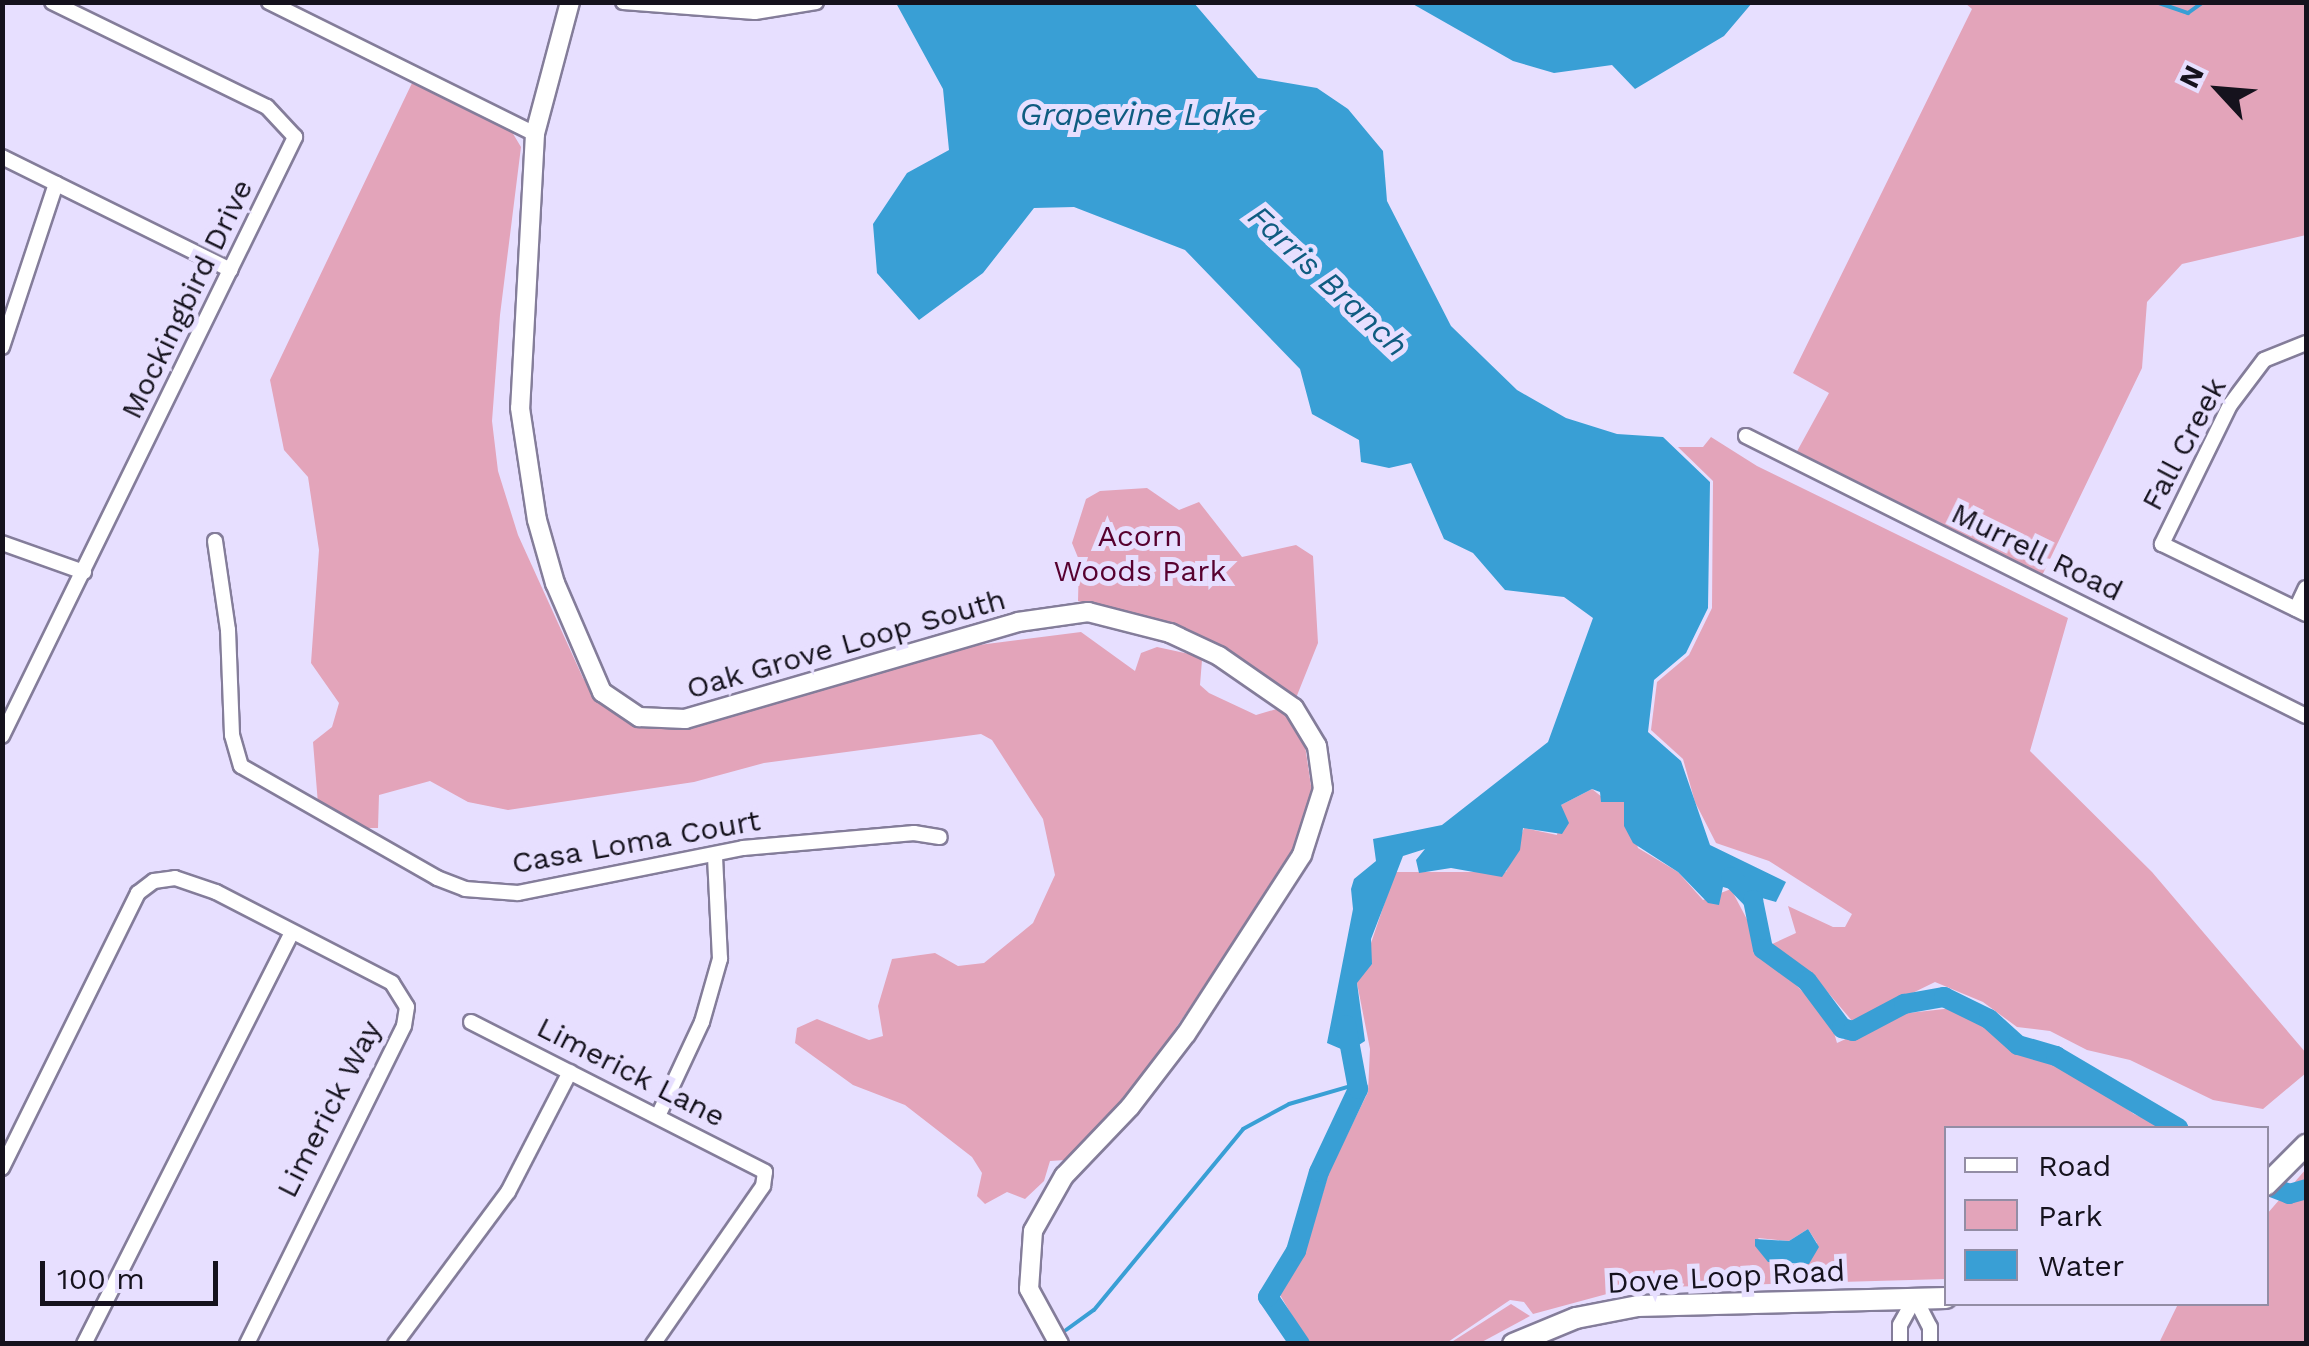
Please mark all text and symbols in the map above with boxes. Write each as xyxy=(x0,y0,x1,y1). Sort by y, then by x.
north arrow xyxy=(2169,40,2269,140)
text: N xyxy=(2172,60,2211,93)
water label: Grapevine Lake xyxy=(1020,95,1256,133)
street label: Mockingbird Drive xyxy=(113,173,261,425)
water label: Farris Branch xyxy=(1240,197,1416,365)
street label: Fall Creek xyxy=(2134,371,2234,517)
street label: Murrell Road xyxy=(1945,495,2129,609)
park label: Acorn Woods Park xyxy=(1053,518,1227,588)
street label: Oak Grove Loop South xyxy=(682,581,1010,707)
street label: Casa Loma Court xyxy=(508,802,764,882)
street label: Limerick Lane xyxy=(531,1009,731,1135)
street label: Limerick Way xyxy=(269,1014,389,1204)
legend xyxy=(1944,1126,2269,1306)
text: Road xyxy=(2038,1148,2111,1183)
text: Park xyxy=(2038,1198,2103,1233)
scale bar xyxy=(45,1241,222,1303)
text: Water xyxy=(2038,1248,2124,1283)
street label: Dove Loop Road xyxy=(1606,1253,1846,1301)
text: 100 m xyxy=(57,1261,145,1296)

